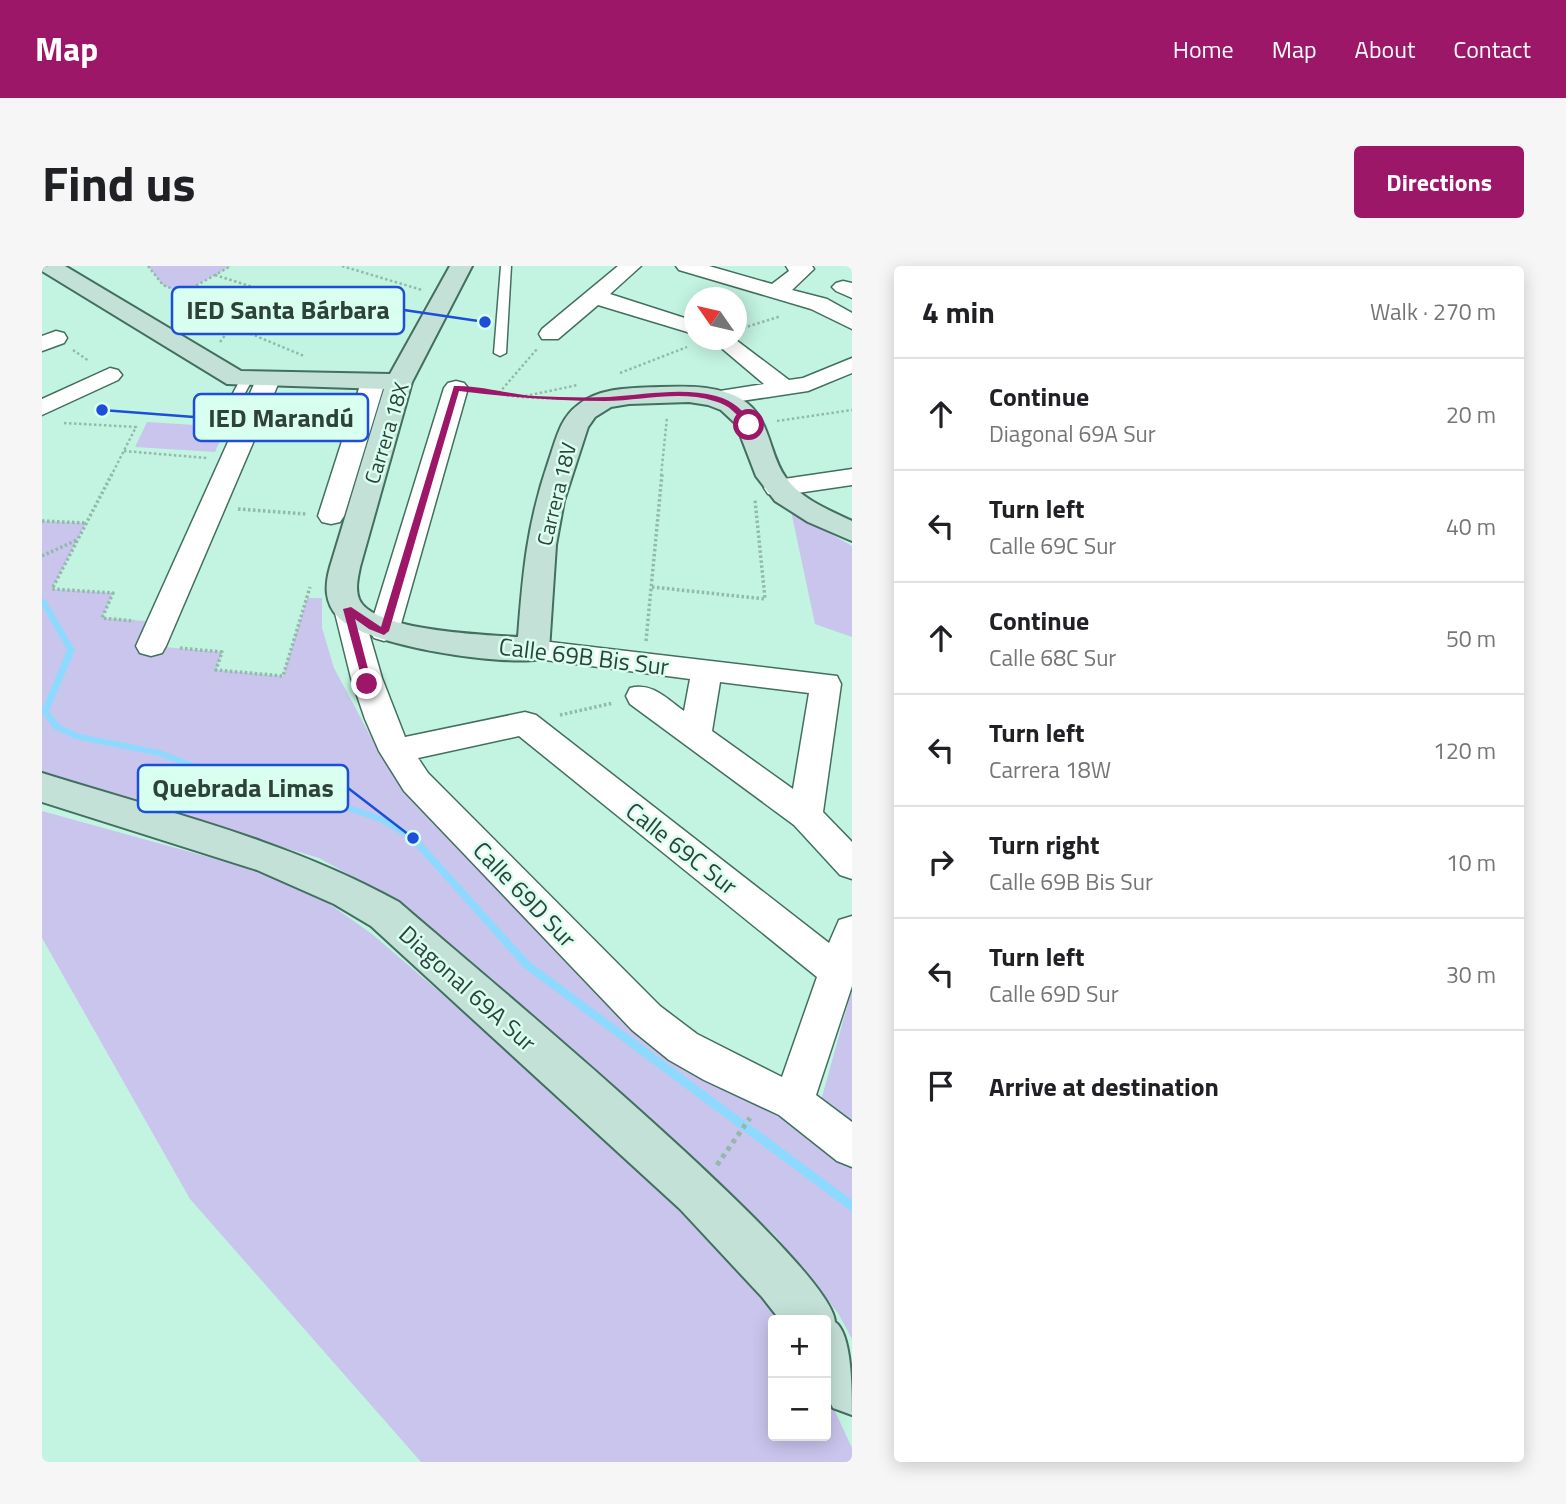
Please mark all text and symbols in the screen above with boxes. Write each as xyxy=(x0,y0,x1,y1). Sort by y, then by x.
text: Map xyxy=(35,24,98,74)
text: Home xyxy=(1173,31,1234,67)
text: Map xyxy=(1272,31,1317,67)
text: About xyxy=(1355,31,1415,67)
text: Contact xyxy=(1453,31,1531,67)
text: Find us xyxy=(42,145,196,220)
button: Directions xyxy=(1354,146,1524,218)
callout: IED Santa Bárbara xyxy=(172,287,404,334)
north arrow xyxy=(684,287,747,350)
text: 4 min xyxy=(922,289,995,335)
text: IED Santa Bárbara xyxy=(186,290,390,329)
text: Walk · 270 m xyxy=(1370,294,1496,329)
text: Continue xyxy=(989,377,1089,416)
street label: Carrera 18X xyxy=(355,378,417,488)
callout: IED Marandú xyxy=(194,394,368,441)
icon: ahead xyxy=(922,395,960,433)
text: 20 m xyxy=(1446,397,1496,432)
text: IED Marandú xyxy=(208,398,354,437)
route start xyxy=(733,409,764,440)
text: Diagonal 69A Sur xyxy=(989,416,1156,451)
street label: Carrera 18V xyxy=(528,439,584,549)
text: Turn left xyxy=(989,489,1084,528)
icon: left xyxy=(922,507,960,545)
text: 40 m xyxy=(1446,509,1496,544)
text: Calle 69C Sur xyxy=(989,528,1116,563)
text: Continue xyxy=(989,601,1089,640)
icon: ahead xyxy=(922,619,960,657)
text: 50 m xyxy=(1446,621,1496,656)
street label: Calle 69B Bis Sur xyxy=(497,628,671,684)
text: Calle 68C Sur xyxy=(989,640,1116,675)
route end xyxy=(351,668,382,699)
text: Turn left xyxy=(989,713,1084,752)
icon: left xyxy=(922,731,960,769)
text: 120 m xyxy=(1433,733,1496,768)
text: Carrera 18W xyxy=(989,752,1111,787)
callout: Quebrada Limas xyxy=(138,765,348,812)
text: Quebrada Limas xyxy=(152,768,334,807)
street label: Calle 69C Sur xyxy=(619,793,745,903)
text: Turn right xyxy=(989,825,1100,864)
street label: Calle 69D Sur xyxy=(465,833,585,955)
icon: right xyxy=(922,843,960,881)
text: 10 m xyxy=(1446,845,1496,880)
text: Calle 69B Bis Sur xyxy=(989,864,1153,899)
street label: Diagonal 69A Sur xyxy=(391,916,545,1060)
text: Turn left xyxy=(989,937,1084,976)
icon: left xyxy=(922,955,960,993)
text: 30 m xyxy=(1446,957,1496,992)
text: Calle 69D Sur xyxy=(989,976,1119,1011)
icon: arrive xyxy=(922,1067,960,1105)
text: Arrive at destination xyxy=(989,1067,1219,1106)
map controls xyxy=(768,1315,831,1441)
button: + xyxy=(768,1315,831,1378)
button: − xyxy=(768,1378,831,1441)

